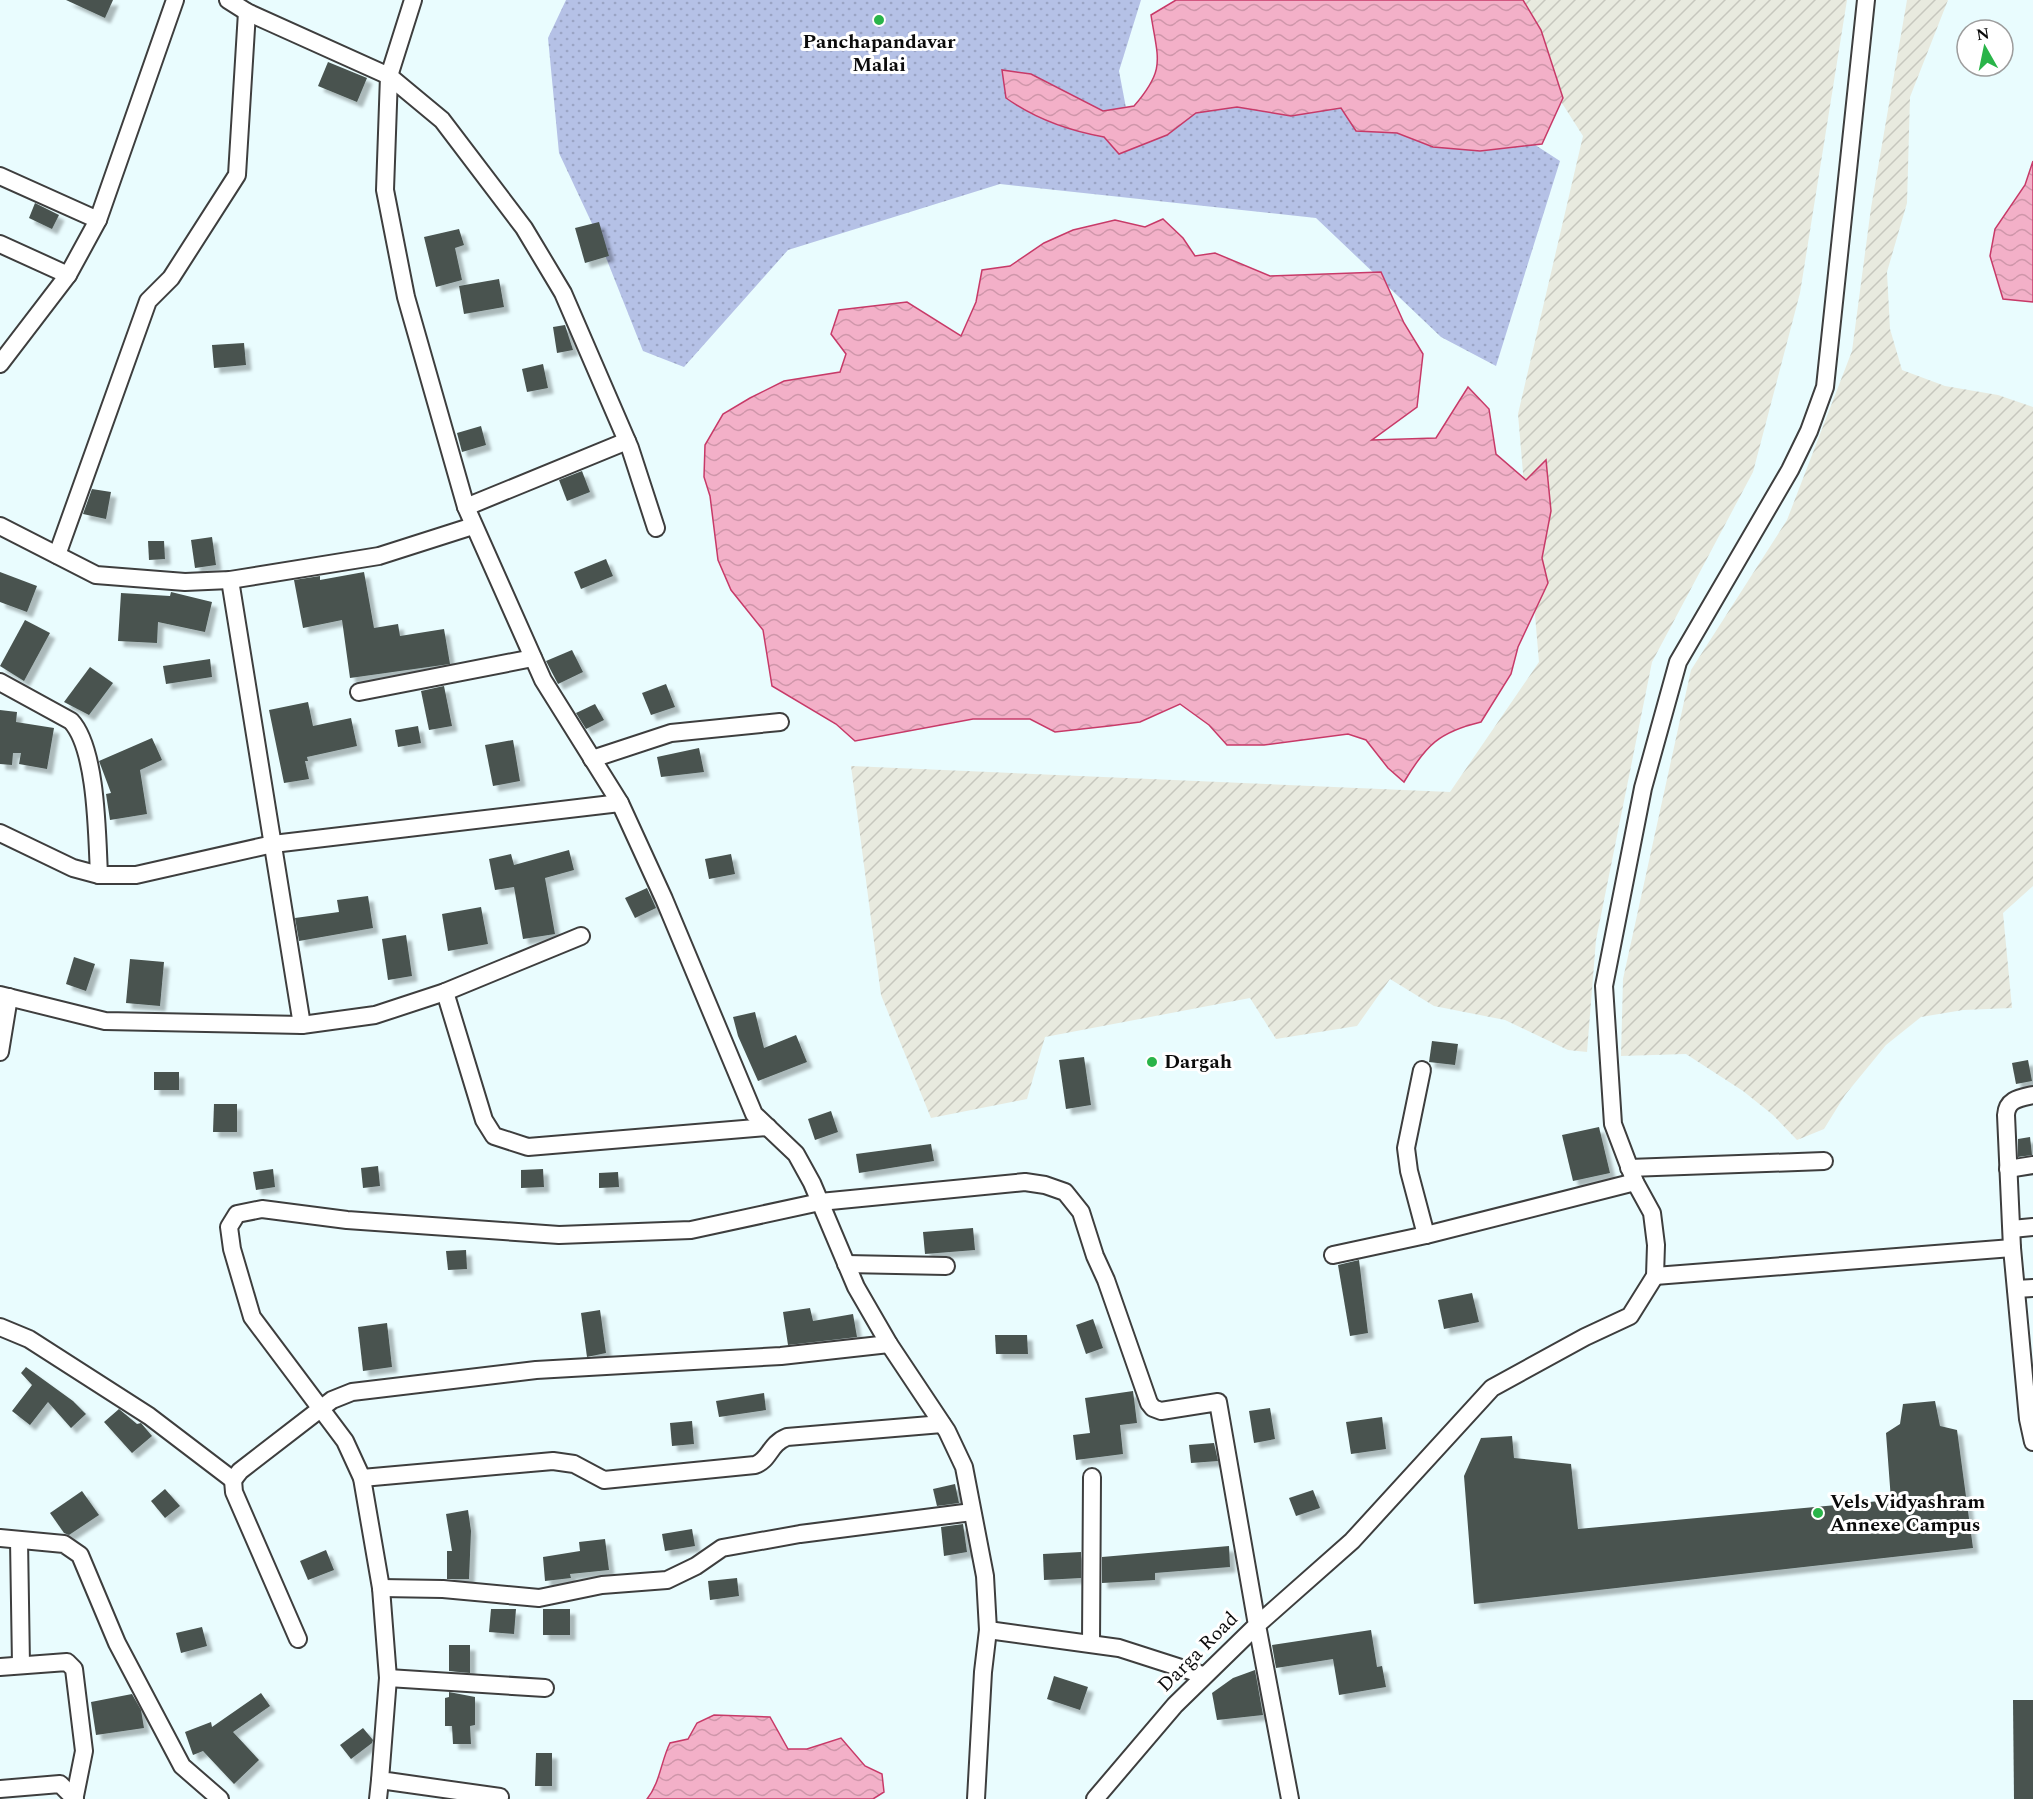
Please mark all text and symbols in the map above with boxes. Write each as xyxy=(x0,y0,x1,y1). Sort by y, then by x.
marker: Panchapandavar Malai xyxy=(872,13,886,27)
north arrow xyxy=(1955,18,2015,78)
text: N xyxy=(1974,21,1991,47)
place label: Panchapandavar Malai xyxy=(803,27,956,80)
place label: Dargah xyxy=(1164,1047,1232,1077)
marker: Dargah xyxy=(1145,1055,1159,1069)
place label: Vels Vidyashram Annexe Campus xyxy=(1830,1487,1985,1540)
marker: Vels Vidyashram Annexe Campus xyxy=(1811,1506,1825,1520)
street label: Darga Road xyxy=(1151,1605,1245,1699)

